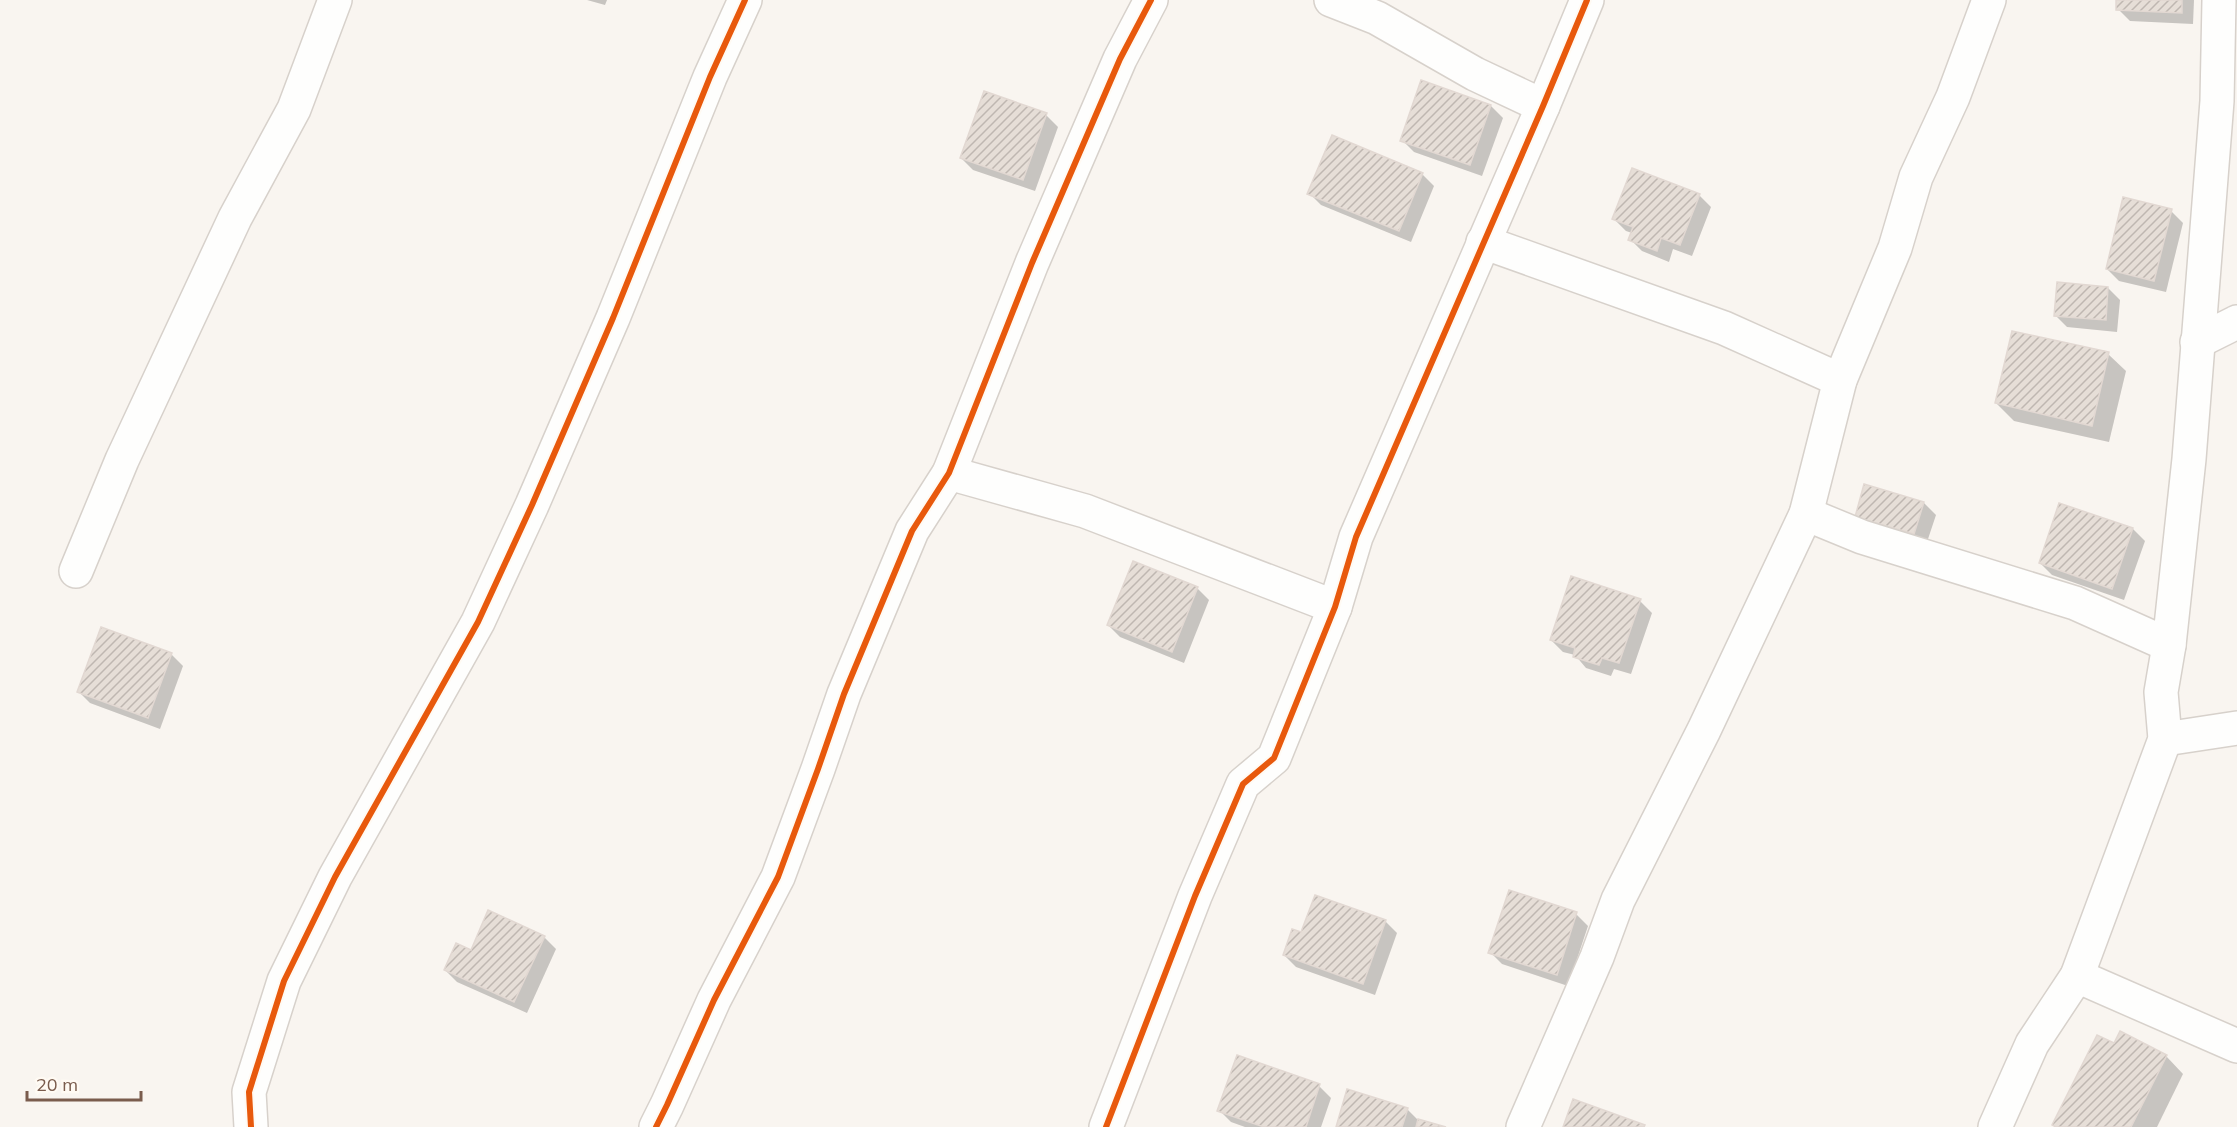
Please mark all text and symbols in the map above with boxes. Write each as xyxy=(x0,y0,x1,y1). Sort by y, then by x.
scale bar xyxy=(27,1064,141,1102)
text: 20 m xyxy=(36,1073,78,1096)

